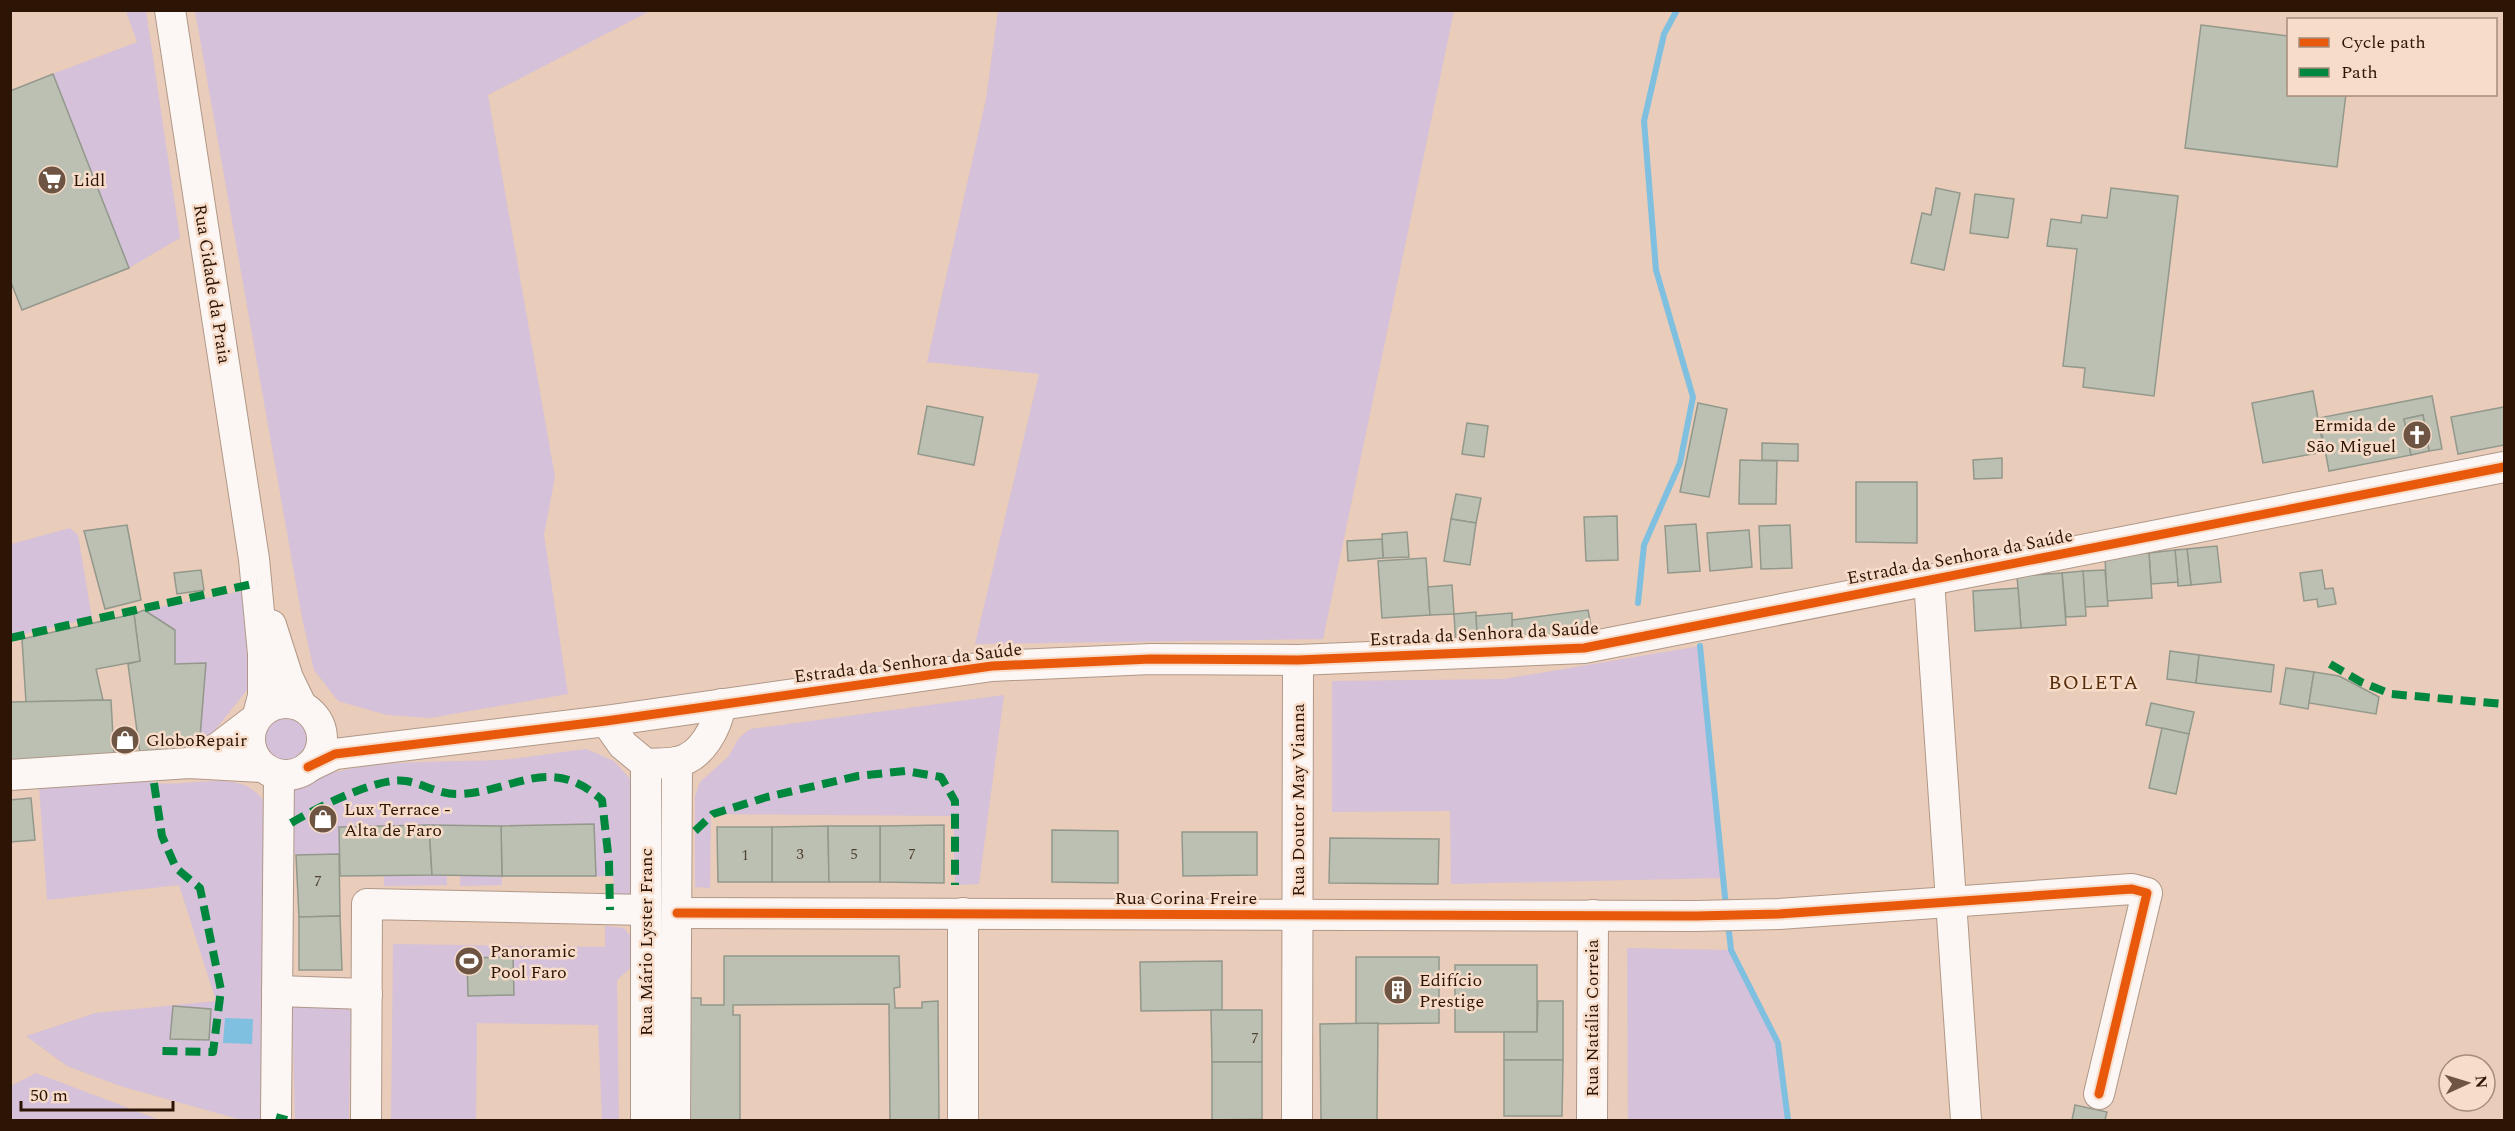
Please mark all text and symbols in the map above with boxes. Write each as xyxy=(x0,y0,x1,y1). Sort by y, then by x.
legend xyxy=(2287,18,2497,96)
text: Cycle path xyxy=(2341,29,2426,56)
text: Path xyxy=(2341,59,2378,86)
supermarket icon: Lidl xyxy=(36,164,68,196)
place label: Lidl xyxy=(73,167,105,194)
street label: Rua Cidade da Praia xyxy=(186,202,238,366)
place label: Ermida de São Miguel xyxy=(2306,412,2396,460)
church icon: Ermida de São Miguel xyxy=(2401,419,2433,451)
street label: Estrada da Senhora da Saúde xyxy=(1845,522,2075,592)
street label: Estrada da Senhora da Saúde xyxy=(1369,615,1599,653)
street label: Estrada da Senhora da Saúde xyxy=(792,636,1024,690)
district label: BOLETA xyxy=(2048,668,2140,698)
street label: Rua Doutor May Vianna xyxy=(1285,703,1312,897)
shop icon: GloboRepair xyxy=(109,724,141,756)
place label: GloboRepair xyxy=(146,727,247,754)
place label: Lux Terrace - Alta de Faro xyxy=(344,796,451,844)
shop icon: Lux Terrace - Alta de Faro xyxy=(307,803,339,835)
house number: 3 xyxy=(796,843,804,866)
house number: 5 xyxy=(850,843,858,866)
house number: 7 xyxy=(908,843,916,866)
house number: 1 xyxy=(741,844,749,867)
street label: Rua Mário Lyster Franc xyxy=(633,848,660,1036)
house number: 7 xyxy=(314,870,322,893)
street label: Rua Corina Freire xyxy=(1115,885,1257,912)
place label: Panoramic Pool Faro xyxy=(490,938,576,986)
street label: Rua Natália Correia xyxy=(1579,939,1606,1097)
sports icon: Panoramic Pool Faro xyxy=(453,945,485,977)
place label: Edifício Prestige xyxy=(1419,967,1484,1015)
building icon: Edifício Prestige xyxy=(1382,974,1414,1006)
house number: 7 xyxy=(1251,1027,1259,1050)
north arrow xyxy=(2437,1053,2497,1113)
scale bar xyxy=(21,1074,172,1112)
text: N xyxy=(2469,1075,2493,1089)
text: 50 m xyxy=(30,1082,68,1109)

